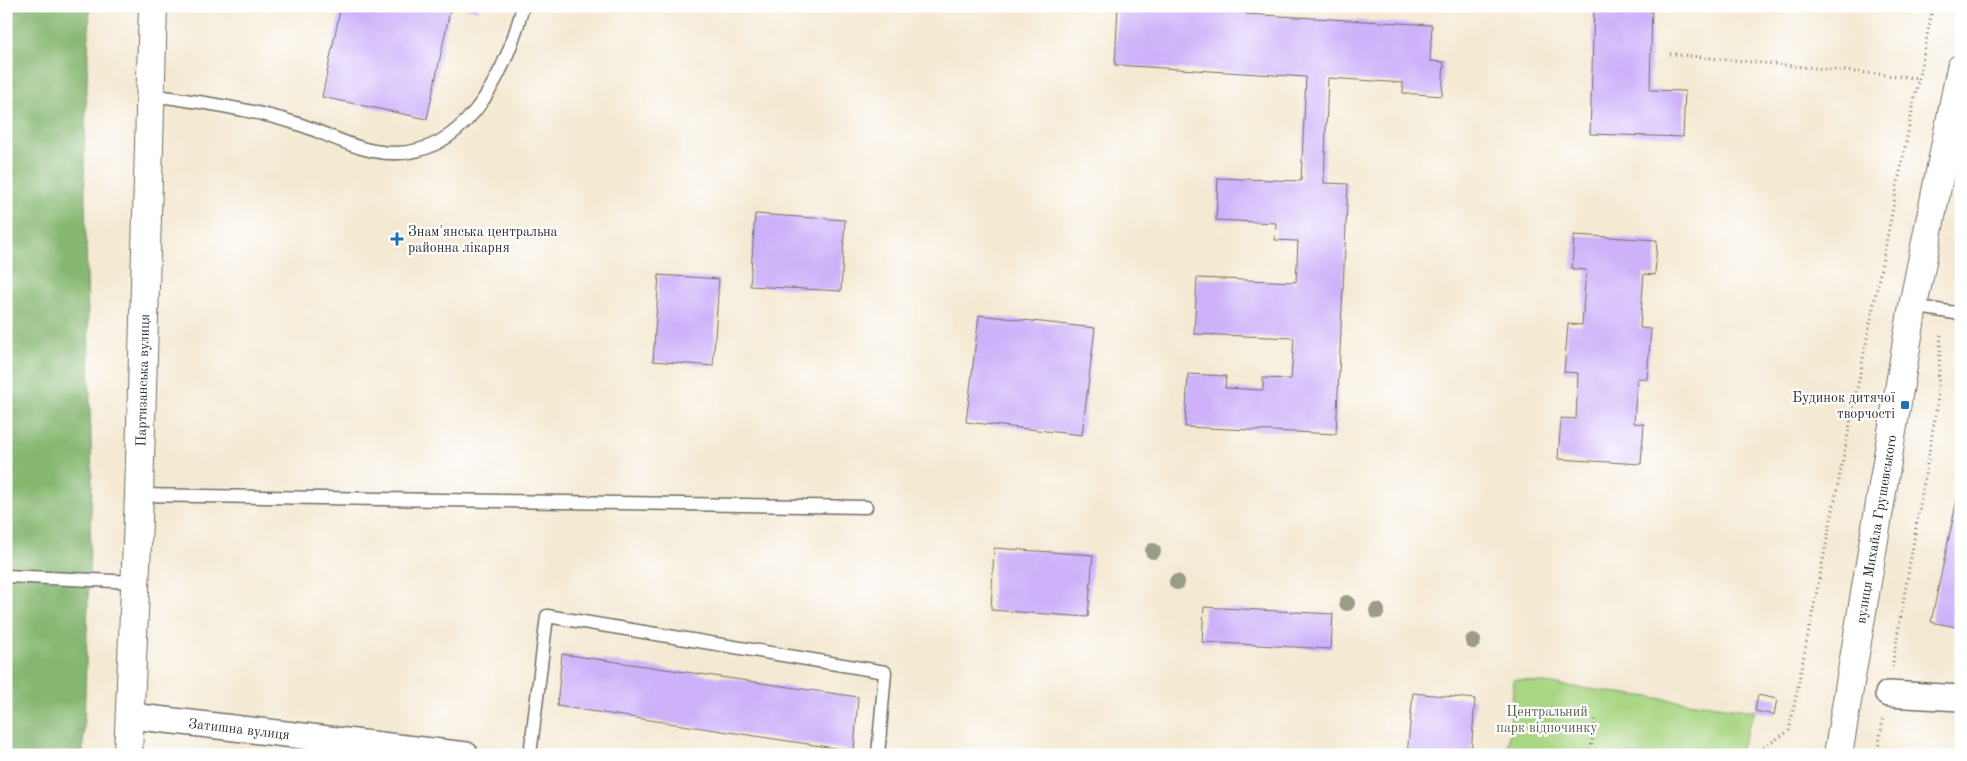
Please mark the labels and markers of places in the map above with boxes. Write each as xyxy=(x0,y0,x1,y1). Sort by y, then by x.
place label: Знам'янська центральна районна лікарня xyxy=(408,225,558,255)
marker: Знам'янська центральна районна лікарня xyxy=(390,232,404,246)
place label: Будинок дитячої творчості xyxy=(1792,391,1895,421)
marker: Будинок дитячої творчості xyxy=(1899,399,1911,411)

